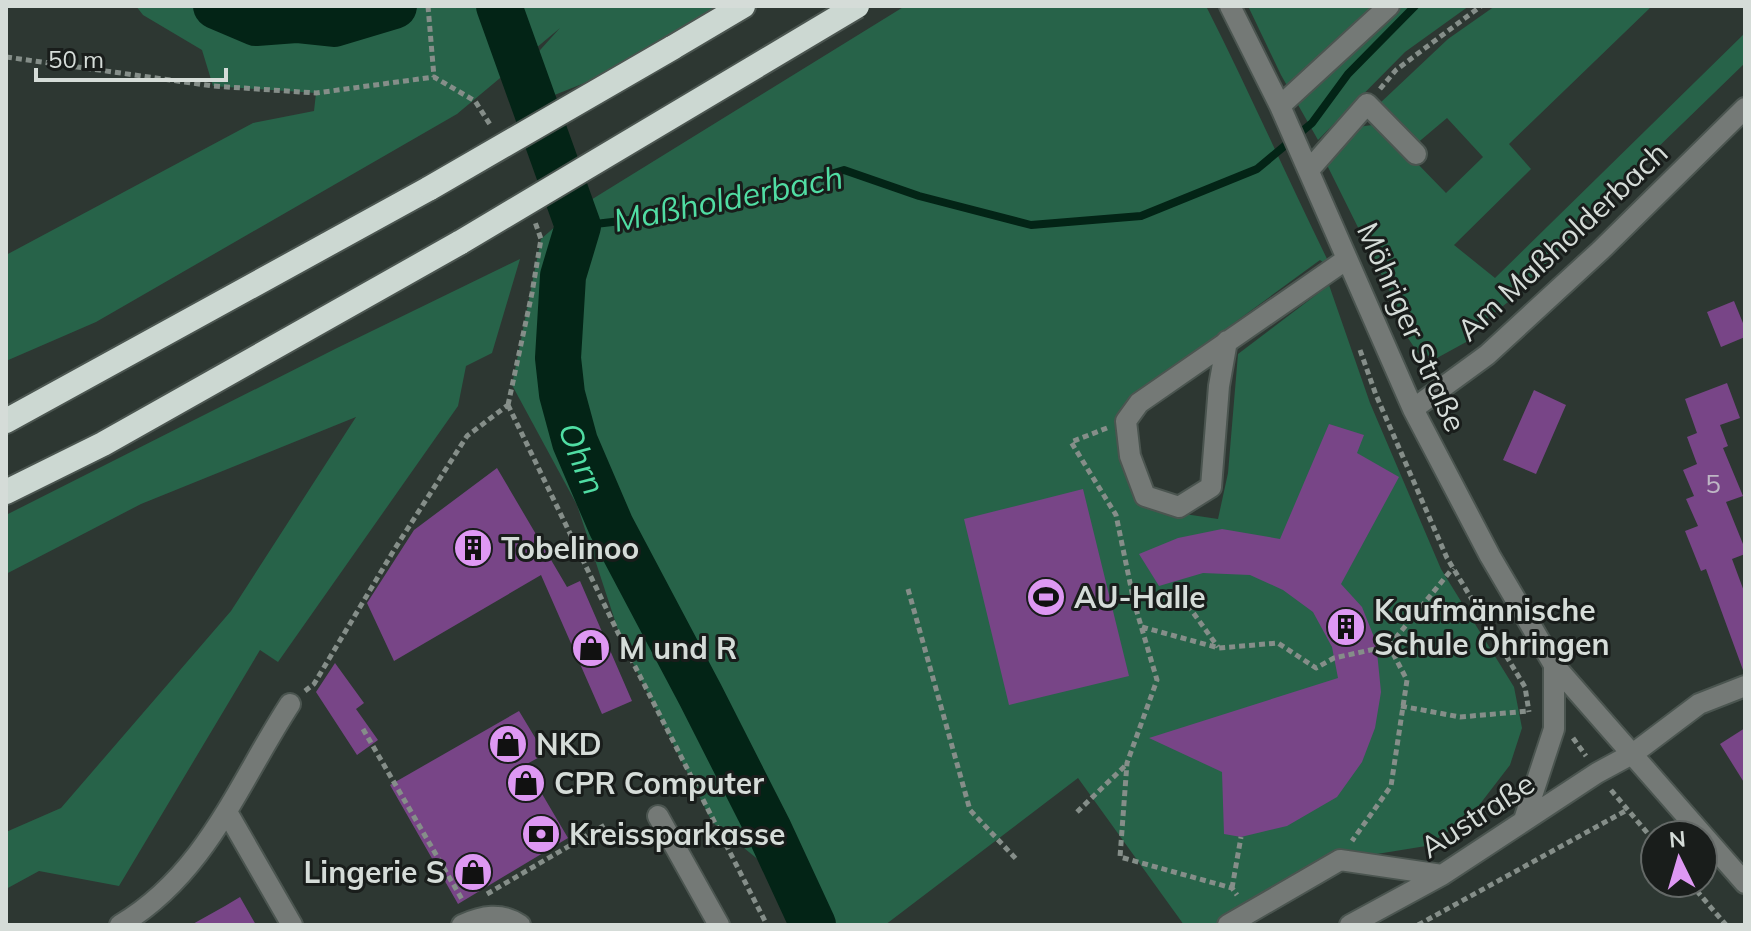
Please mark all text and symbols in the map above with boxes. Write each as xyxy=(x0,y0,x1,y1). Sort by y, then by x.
scale bar xyxy=(36,32,226,82)
text: 50 m xyxy=(48,44,104,74)
street label: Am Maßholderbach xyxy=(1449,134,1675,348)
water label: Maßholderbach xyxy=(610,156,846,240)
street label: Möhriger Straße xyxy=(1349,217,1475,437)
water label: Ohrn xyxy=(551,418,615,500)
house number: 5 xyxy=(1705,467,1721,500)
building icon: Tobelinoo xyxy=(452,527,494,569)
place label: Tobelinoo xyxy=(501,529,639,567)
sports icon: AU-Halle xyxy=(1025,576,1067,618)
place label: AU-Halle xyxy=(1074,578,1206,616)
place label: Kaufmännische Schule Öhringen xyxy=(1374,591,1610,663)
building icon: Kaufmännische Schule Öhringen xyxy=(1325,606,1367,648)
shop icon: M und R xyxy=(570,627,612,669)
place label: M und R xyxy=(619,629,737,667)
shop icon: NKD xyxy=(487,723,529,765)
place label: NKD xyxy=(536,725,602,763)
shop icon: CPR Computer xyxy=(505,762,547,804)
place label: CPR Computer xyxy=(554,764,764,802)
street label: Austraße xyxy=(1413,764,1541,866)
bank icon: Kreissparkasse xyxy=(520,813,562,855)
place label: Kreissparkasse xyxy=(569,815,785,853)
north arrow xyxy=(1639,819,1719,899)
text: N xyxy=(1668,824,1687,854)
shop icon: Lingerie S xyxy=(452,851,494,893)
place label: Lingerie S xyxy=(304,853,445,891)

